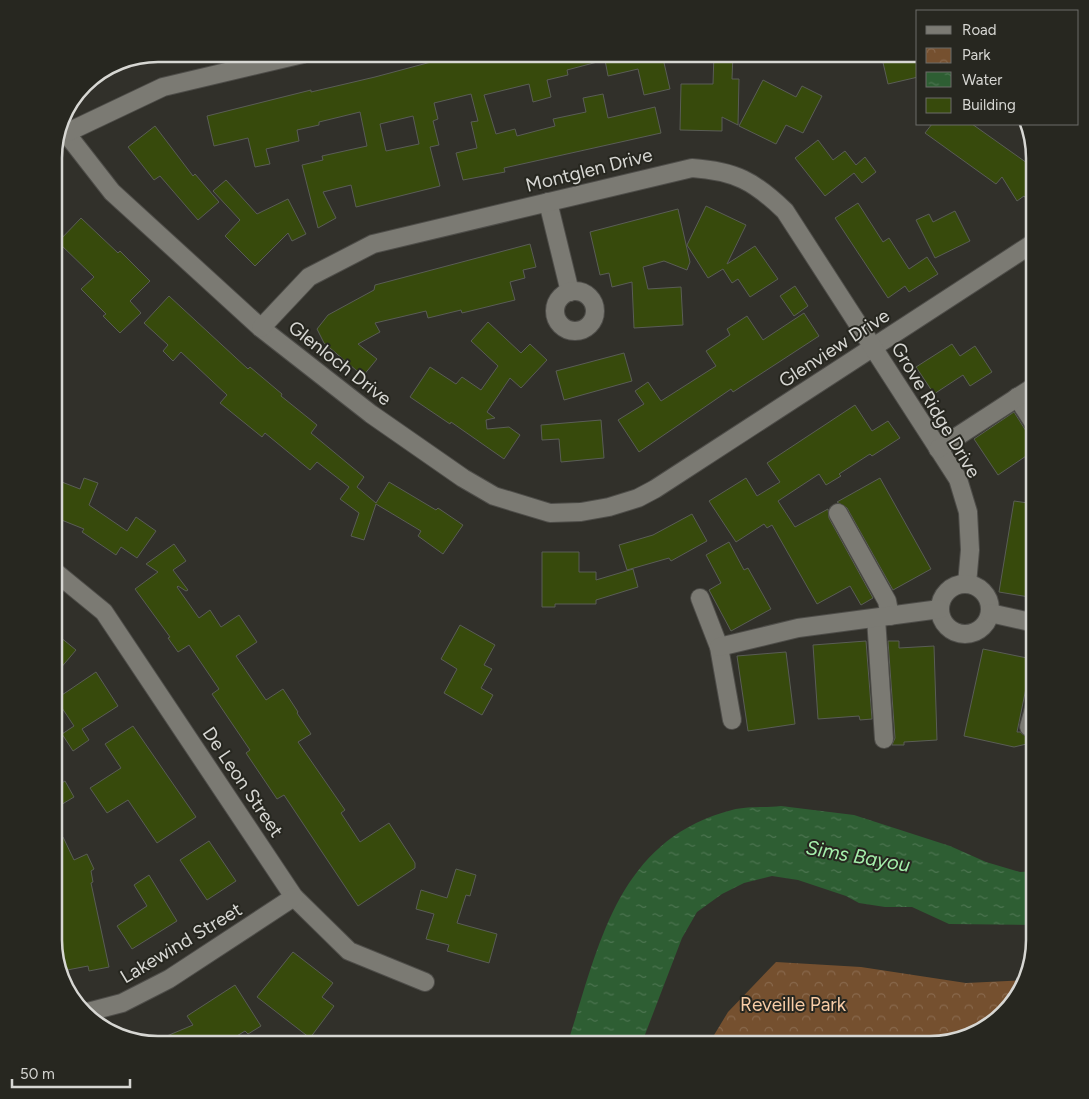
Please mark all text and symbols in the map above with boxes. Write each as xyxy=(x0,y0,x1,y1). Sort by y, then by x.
legend xyxy=(916,10,1079,125)
text: Road xyxy=(962,21,997,39)
text: Park xyxy=(962,46,991,64)
text: Water xyxy=(962,71,1002,89)
text: Building xyxy=(962,96,1016,114)
street label: Montglen Drive xyxy=(523,143,655,197)
street label: Glenview Drive xyxy=(774,304,894,392)
street label: Glenloch Drive xyxy=(284,316,396,410)
street label: Grove Ridge Drive xyxy=(886,338,986,482)
street label: De Leon Street xyxy=(198,723,288,841)
water label: Sims Bayou xyxy=(804,835,912,877)
street label: Lakewind Street xyxy=(116,898,246,988)
park label: Reveille Park xyxy=(740,993,847,1016)
scale bar xyxy=(12,1056,130,1088)
text: 50 m xyxy=(20,1065,55,1083)

